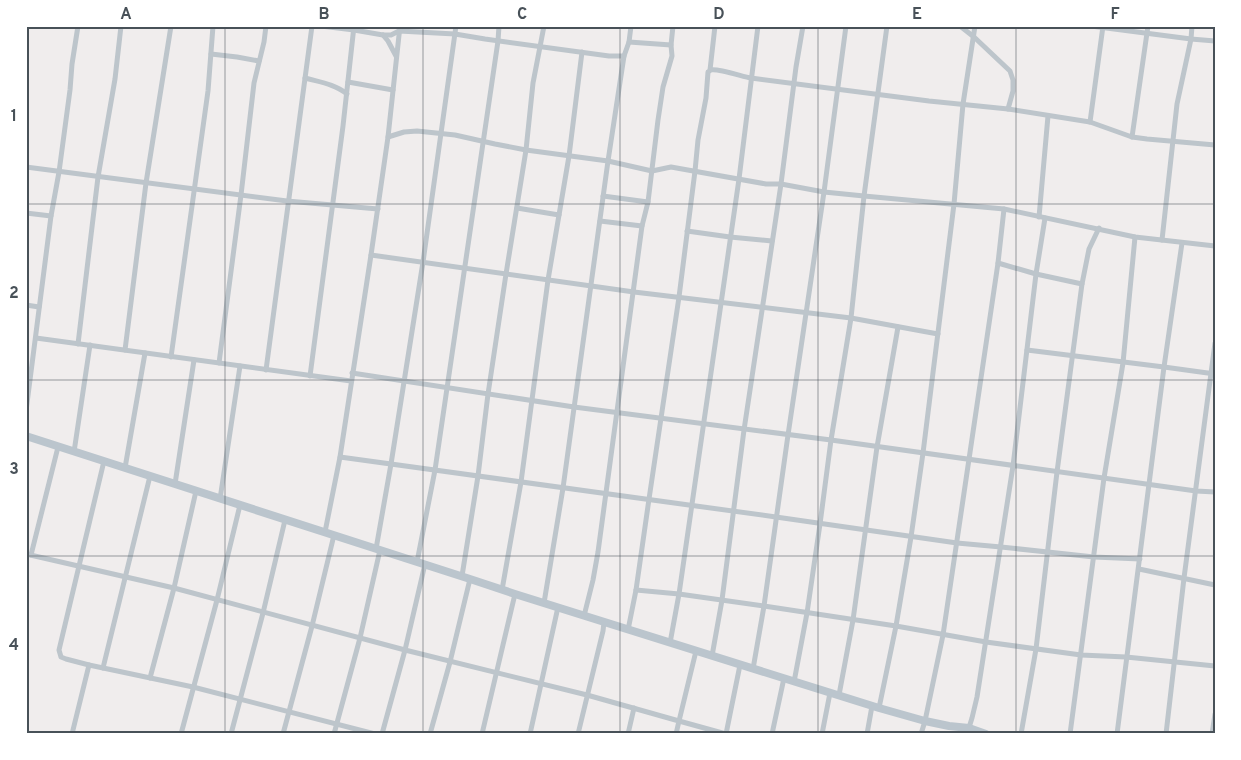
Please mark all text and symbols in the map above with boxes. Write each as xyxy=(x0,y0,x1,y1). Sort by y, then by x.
text: A xyxy=(120,5,132,25)
text: B xyxy=(318,5,330,25)
text: C xyxy=(517,5,527,25)
text: D xyxy=(713,5,725,25)
text: E xyxy=(912,5,922,25)
text: F xyxy=(1110,5,1120,25)
text: 1 xyxy=(11,107,17,127)
text: 2 xyxy=(9,284,19,304)
text: 3 xyxy=(9,460,19,480)
text: 4 xyxy=(9,636,19,656)

